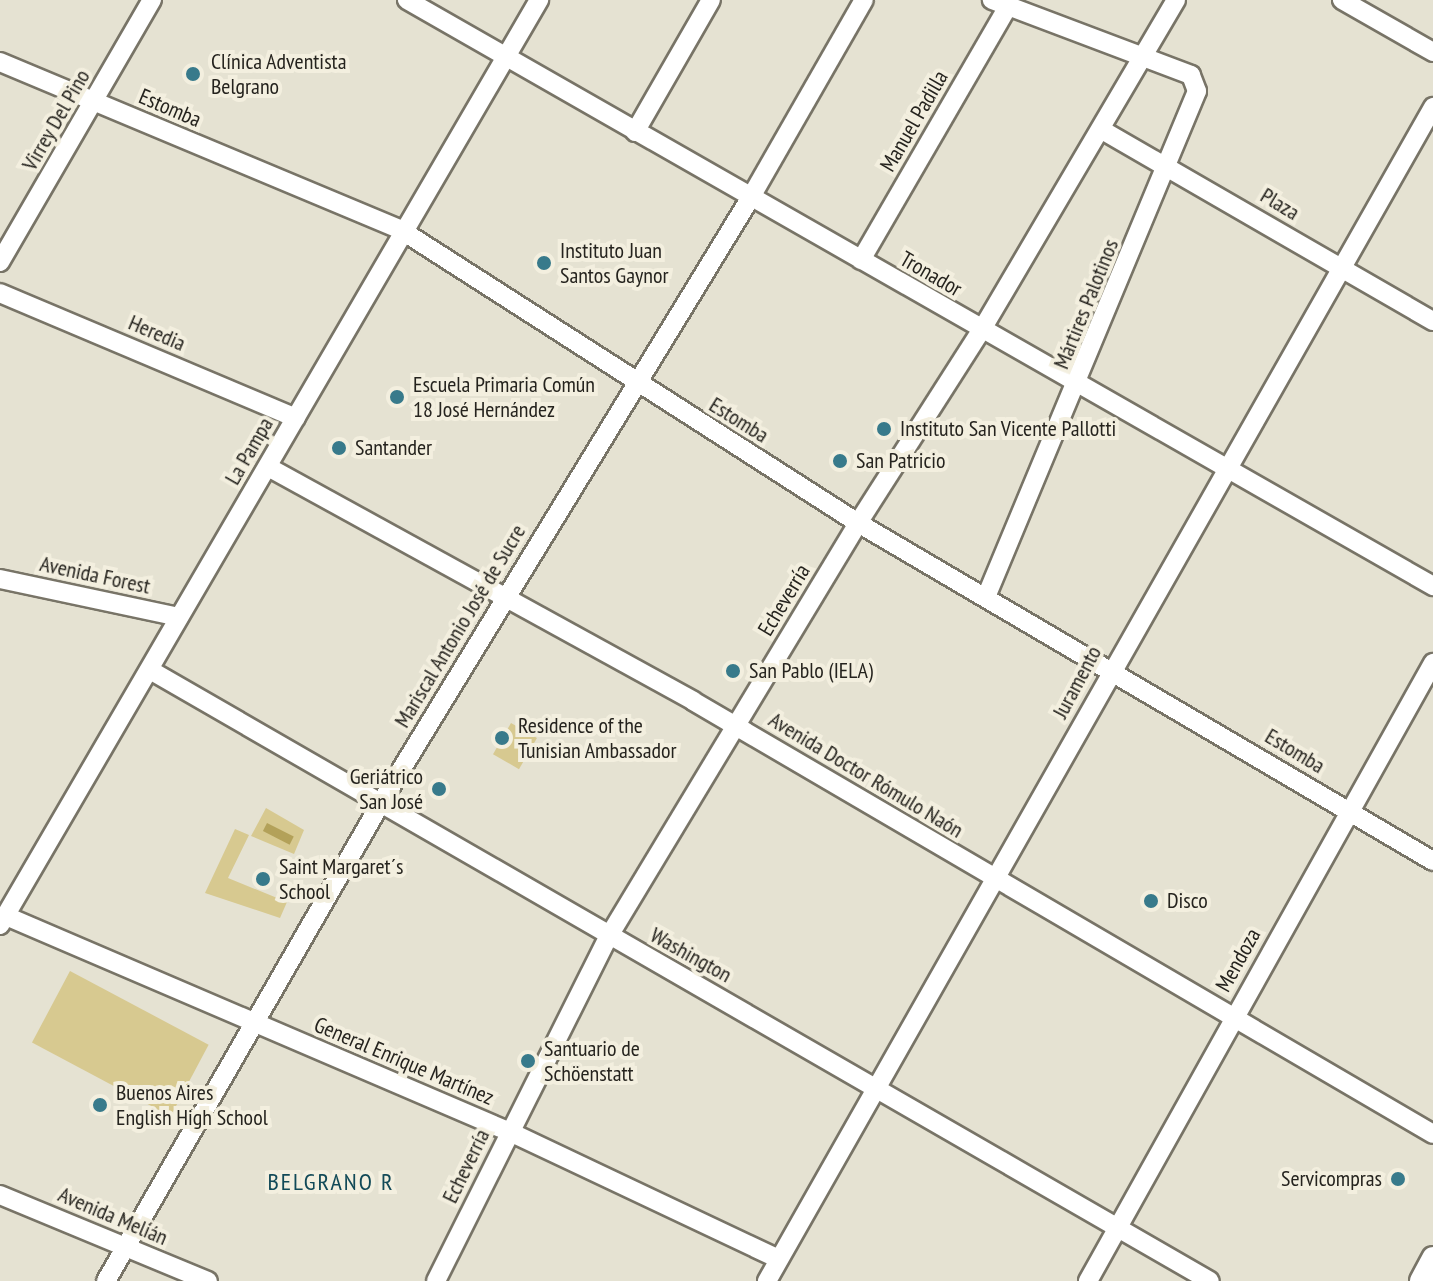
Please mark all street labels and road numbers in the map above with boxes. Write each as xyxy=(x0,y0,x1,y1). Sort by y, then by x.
street label: Virrey Del Pino xyxy=(16,64,96,176)
street label: Manuel Padilla xyxy=(874,66,954,176)
street label: Estomba xyxy=(135,83,205,133)
street label: Plaza xyxy=(1256,182,1304,226)
street label: Mártires Palotinos xyxy=(1048,235,1124,373)
street label: Tronador xyxy=(895,246,967,302)
street label: Heredia xyxy=(125,309,189,357)
street label: Estomba xyxy=(704,392,774,448)
street label: La Pampa xyxy=(219,413,279,489)
street label: Mariscal Antonio José de Sucre xyxy=(389,519,531,733)
street label: Avenida Forest xyxy=(37,550,153,600)
street label: Echeverría xyxy=(752,559,816,641)
street label: Juramento xyxy=(1047,641,1107,723)
street label: Avenida Doctor Rómulo Naón xyxy=(764,707,968,843)
street label: Estomba xyxy=(1260,723,1330,779)
street label: Washington xyxy=(646,922,736,988)
street label: Mendoza xyxy=(1210,924,1266,996)
street label: General Enrique Martínez xyxy=(310,1011,498,1111)
street label: Echeverría xyxy=(437,1125,495,1207)
street label: Avenida Melián xyxy=(54,1181,172,1251)

